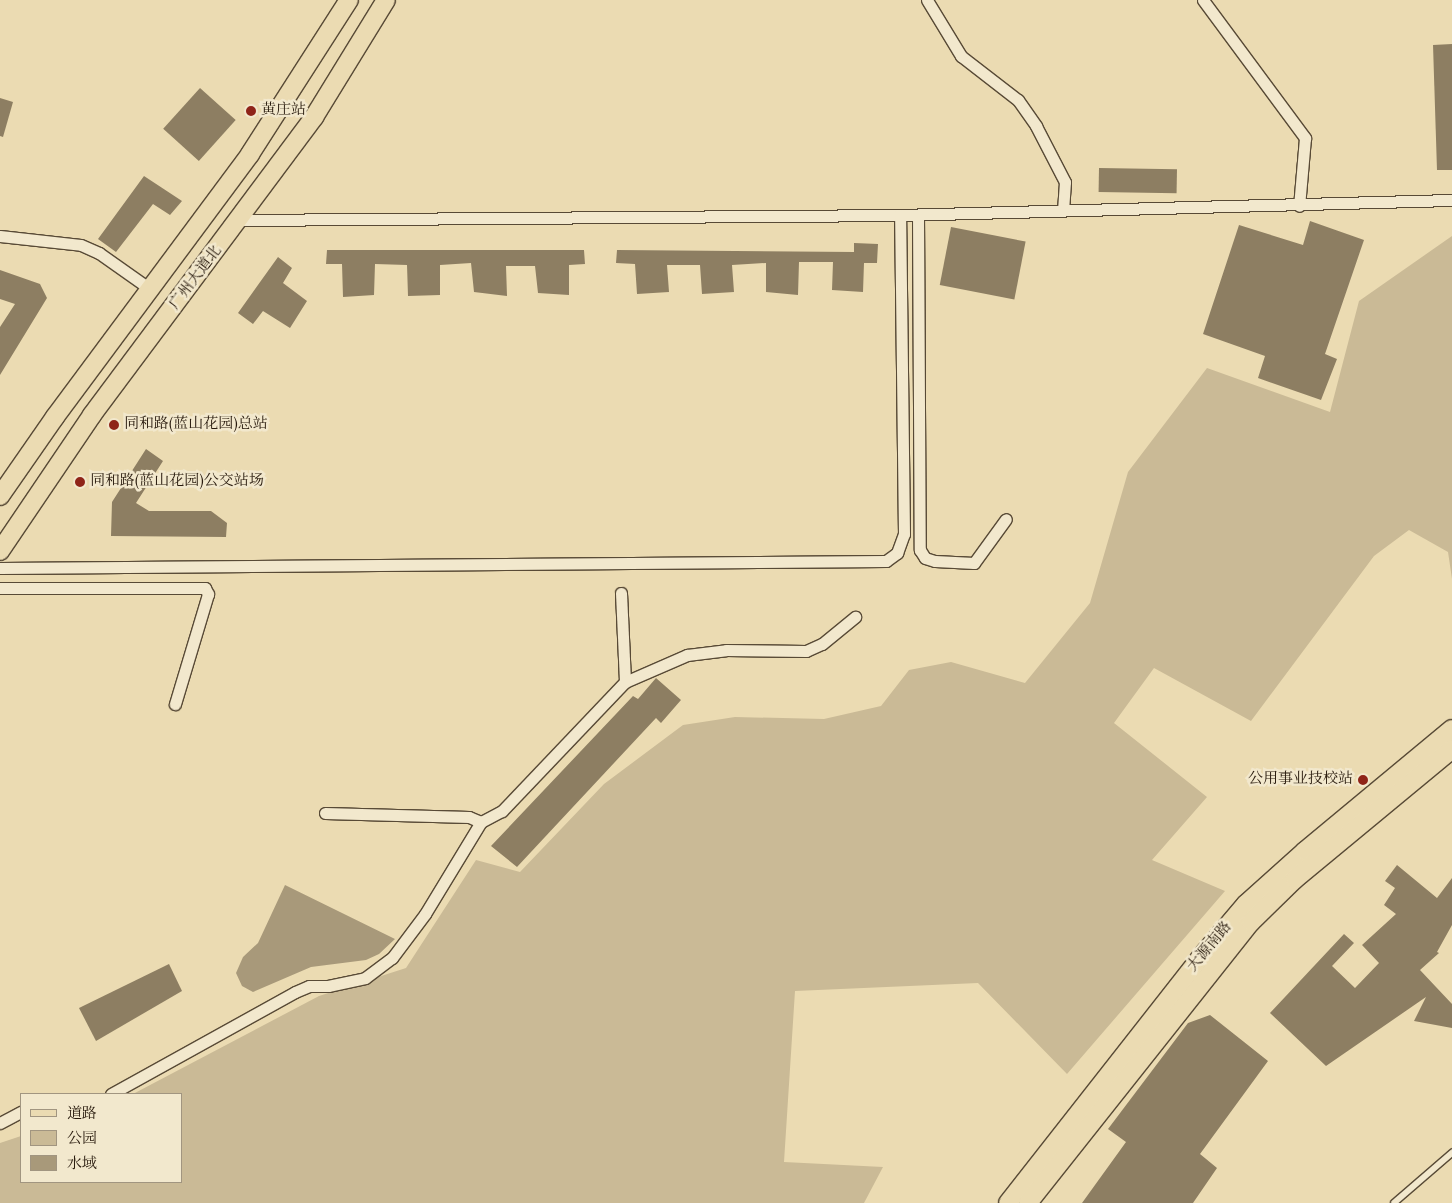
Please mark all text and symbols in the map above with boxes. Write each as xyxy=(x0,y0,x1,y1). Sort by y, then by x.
place label: 黄庄站 xyxy=(261,102,306,120)
marker: 黄庄站 xyxy=(245,105,257,117)
street label: 广州大道北 xyxy=(166,243,226,313)
place label: 同和路(蓝山花园)总站 xyxy=(124,416,268,434)
marker: 同和路(蓝山花园)总站 xyxy=(108,419,120,431)
place label: 同和路(蓝山花园)公交站场 xyxy=(90,473,264,491)
marker: 同和路(蓝山花园)公交站场 xyxy=(74,476,86,488)
place label: 公用事业技校站 xyxy=(1248,771,1353,789)
marker: 公用事业技校站 xyxy=(1357,774,1369,786)
street label: 大源南路 xyxy=(1184,918,1236,976)
legend xyxy=(20,1093,182,1183)
text: 道路 xyxy=(67,1104,97,1125)
text: 公园 xyxy=(67,1129,97,1150)
text: 水域 xyxy=(67,1154,97,1175)

